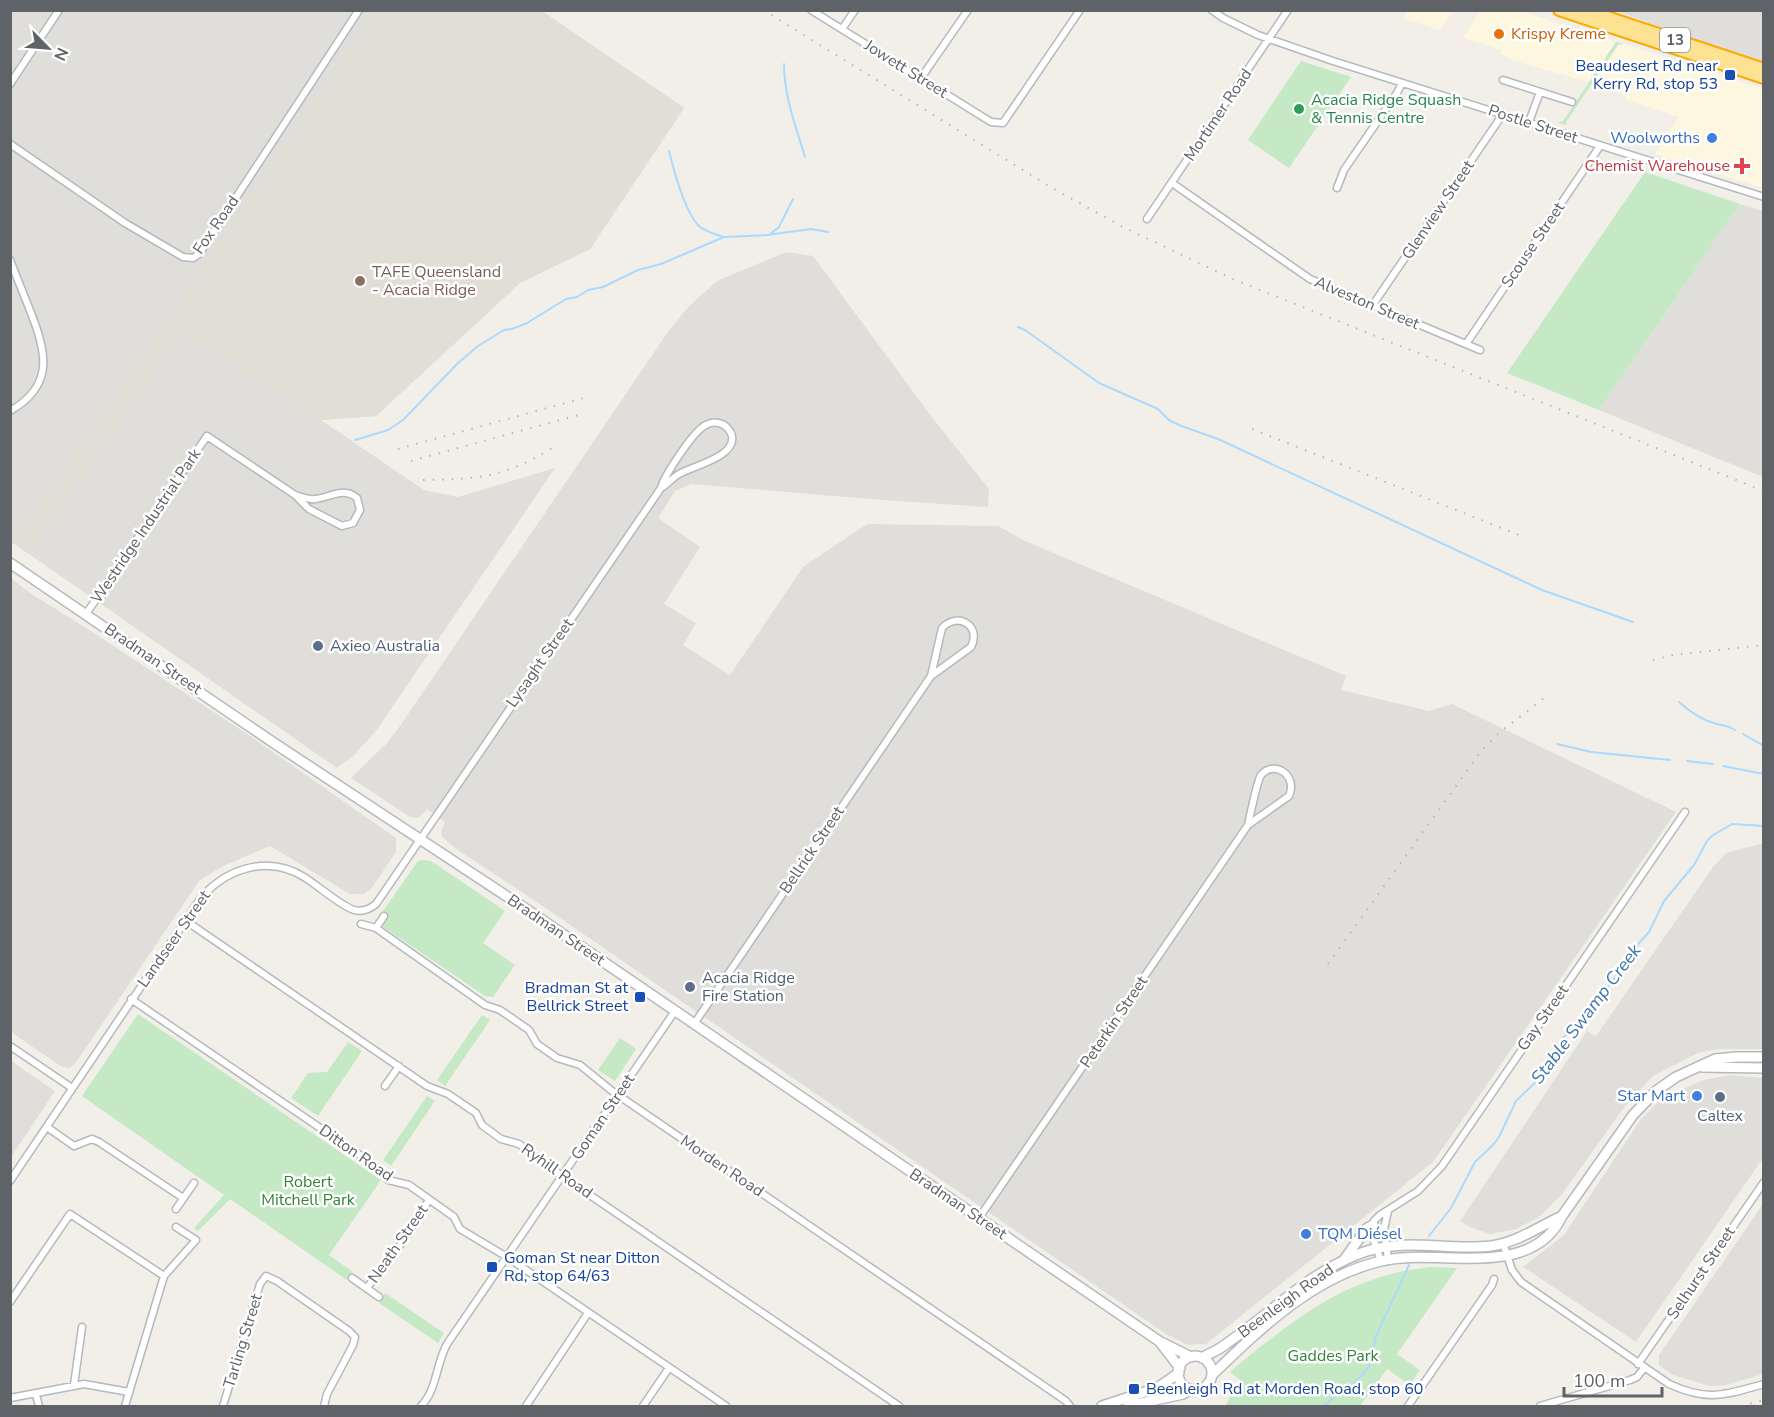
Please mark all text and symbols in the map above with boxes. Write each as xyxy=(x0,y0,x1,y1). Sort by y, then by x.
north arrow xyxy=(18,18,78,78)
place label: Krispy Kreme xyxy=(1511,23,1606,45)
marker: Krispy Kreme xyxy=(1492,27,1506,41)
road number: 13 xyxy=(1660,28,1690,52)
street label: Jowett Street xyxy=(859,34,952,104)
text: N xyxy=(48,44,73,64)
place label: Beaudesert Rd near Kerry Rd, stop 53 xyxy=(1576,55,1718,95)
street label: Mortimer Road xyxy=(1179,64,1257,166)
marker: Beaudesert Rd near Kerry Rd, stop 53 xyxy=(1723,68,1737,82)
place label: Acacia Ridge Squash & Tennis Centre xyxy=(1311,89,1461,129)
street label: Postle Street xyxy=(1485,99,1581,149)
marker: Acacia Ridge Squash & Tennis Centre xyxy=(1292,102,1306,116)
place label: Woolworths xyxy=(1610,127,1700,149)
marker: Woolworths xyxy=(1705,131,1719,145)
place label: Chemist Warehouse xyxy=(1584,155,1730,177)
street label: Glenview Street xyxy=(1397,156,1480,264)
marker: Chemist Warehouse xyxy=(1735,159,1749,173)
street label: Fox Road xyxy=(188,191,244,259)
street label: Scouse Street xyxy=(1496,198,1570,292)
place label: TAFE Queensland - Acacia Ridge xyxy=(372,261,501,301)
street label: Alveston Street xyxy=(1311,271,1423,335)
marker: TAFE Queensland - Acacia Ridge xyxy=(353,274,367,288)
street label: Westridge Industrial Park xyxy=(86,443,207,608)
street label: Lysaght Street xyxy=(501,614,579,712)
street label: Bradman Street xyxy=(100,618,206,700)
place label: Axieo Australia xyxy=(330,635,440,657)
marker: Axieo Australia xyxy=(311,639,325,653)
street label: Bellrick Street xyxy=(775,801,850,898)
street label: Landseer Street xyxy=(132,886,216,992)
street label: Bradman Street xyxy=(503,889,609,971)
water label: Stable Swamp Creek xyxy=(1525,938,1647,1089)
place label: Acacia Ridge Fire Station xyxy=(702,967,795,1007)
street label: Peterkin Street xyxy=(1075,971,1153,1072)
place label: Bradman St at Bellrick Street xyxy=(525,977,628,1017)
marker: Acacia Ridge Fire Station xyxy=(683,980,697,994)
street label: Gay Street xyxy=(1512,980,1574,1055)
marker: Bradman St at Bellrick Street xyxy=(633,990,647,1004)
street label: Goman Street xyxy=(566,1069,640,1164)
place label: Star Mart xyxy=(1617,1085,1685,1107)
marker: Star Mart xyxy=(1690,1089,1704,1103)
marker: Caltex xyxy=(1713,1090,1727,1104)
place label: Caltex xyxy=(1697,1105,1744,1127)
street label: Ditton Road xyxy=(315,1119,397,1187)
street label: Morden Road xyxy=(676,1130,768,1202)
street label: Ryhill Road xyxy=(517,1138,597,1204)
street label: Bradman Street xyxy=(905,1163,1011,1245)
park label: Robert Mitchell Park xyxy=(261,1171,356,1211)
street label: Neath Street xyxy=(363,1200,433,1288)
street label: Selhurst Street xyxy=(1662,1222,1740,1324)
place label: TQM Diésel xyxy=(1318,1223,1402,1245)
marker: TQM Diésel xyxy=(1299,1227,1313,1241)
place label: Goman St near Ditton Rd, stop 64/63 xyxy=(504,1247,660,1287)
street label: Beenleigh Road xyxy=(1234,1259,1338,1343)
marker: Goman St near Ditton Rd, stop 64/63 xyxy=(485,1260,499,1274)
street label: Tarling Street xyxy=(218,1291,268,1391)
park label: Gaddes Park xyxy=(1287,1345,1380,1367)
scale bar xyxy=(1564,1360,1662,1398)
text: 100 m xyxy=(1573,1369,1625,1393)
place label: Beenleigh Rd at Morden Road, stop 60 xyxy=(1146,1378,1423,1400)
marker: Beenleigh Rd at Morden Road, stop 60 xyxy=(1127,1382,1141,1396)

